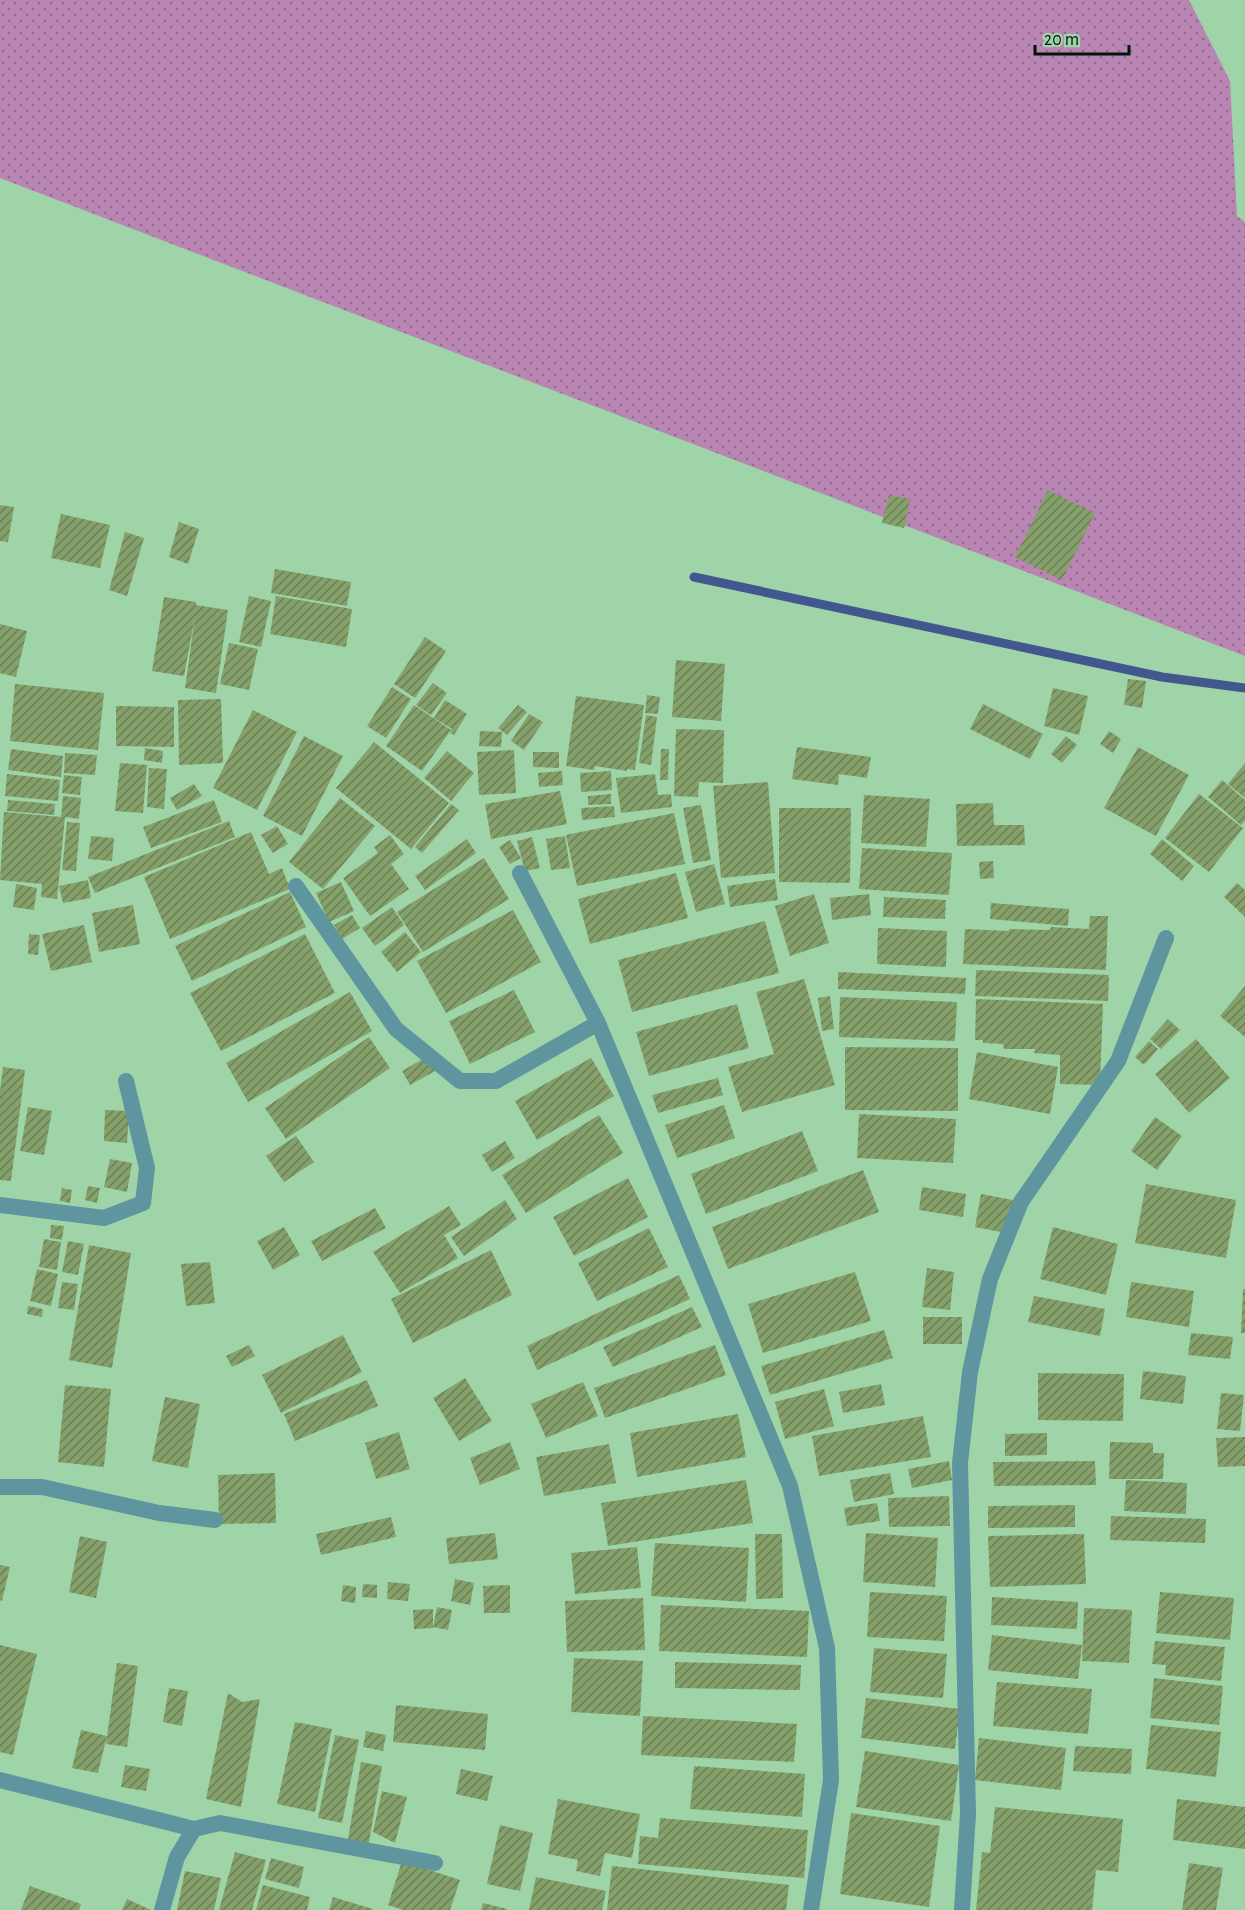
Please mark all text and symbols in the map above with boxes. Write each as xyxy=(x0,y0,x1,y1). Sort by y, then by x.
scale bar xyxy=(1035,18,1130,56)
text: 20 m xyxy=(1044,31,1079,49)

